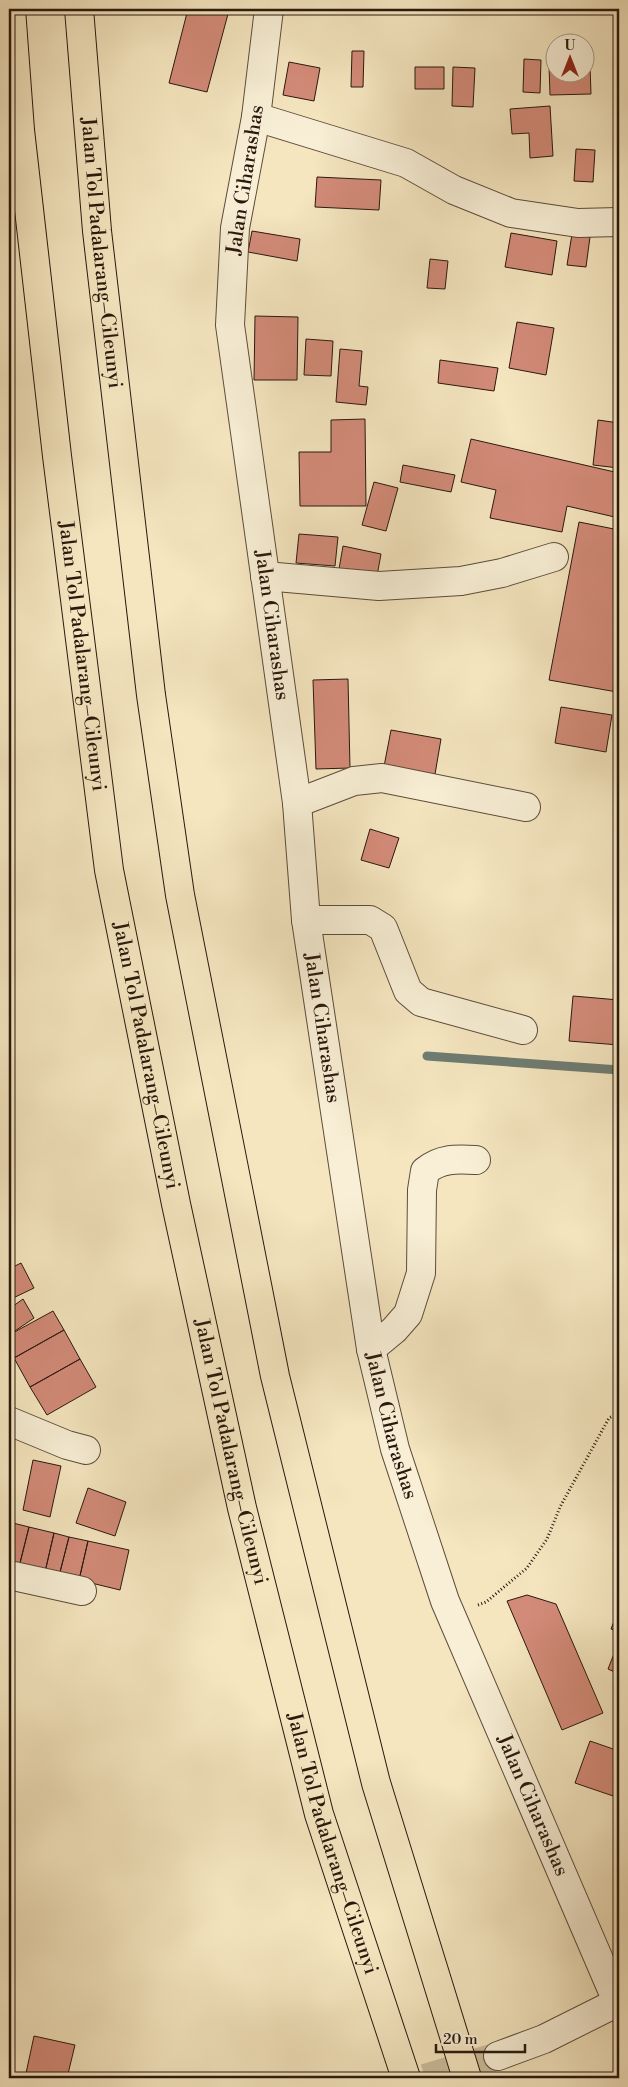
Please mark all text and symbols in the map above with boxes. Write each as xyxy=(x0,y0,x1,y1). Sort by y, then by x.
north arrow xyxy=(546,32,596,82)
text: U xyxy=(565,37,576,55)
street label: Jalan Ciharashas xyxy=(222,103,270,258)
street label: Jalan Tol Padalarang–Cileunyi xyxy=(75,116,128,390)
street label: Jalan Tol Padalarang–Cileunyi xyxy=(53,518,112,793)
street label: Jalan Ciharashas xyxy=(249,548,295,702)
street label: Jalan Tol Padalarang–Cileunyi xyxy=(107,919,185,1192)
street label: Jalan Ciharashas xyxy=(298,950,346,1105)
street label: Jalan Tol Padalarang–Cileunyi xyxy=(189,1315,273,1588)
street label: Jalan Ciharashas xyxy=(359,1349,423,1502)
street label: Jalan Tol Padalarang–Cileunyi xyxy=(281,1709,384,1978)
street label: Jalan Ciharashas xyxy=(491,1730,574,1880)
scale bar xyxy=(436,2022,524,2054)
text: 20 m xyxy=(443,2030,478,2049)

